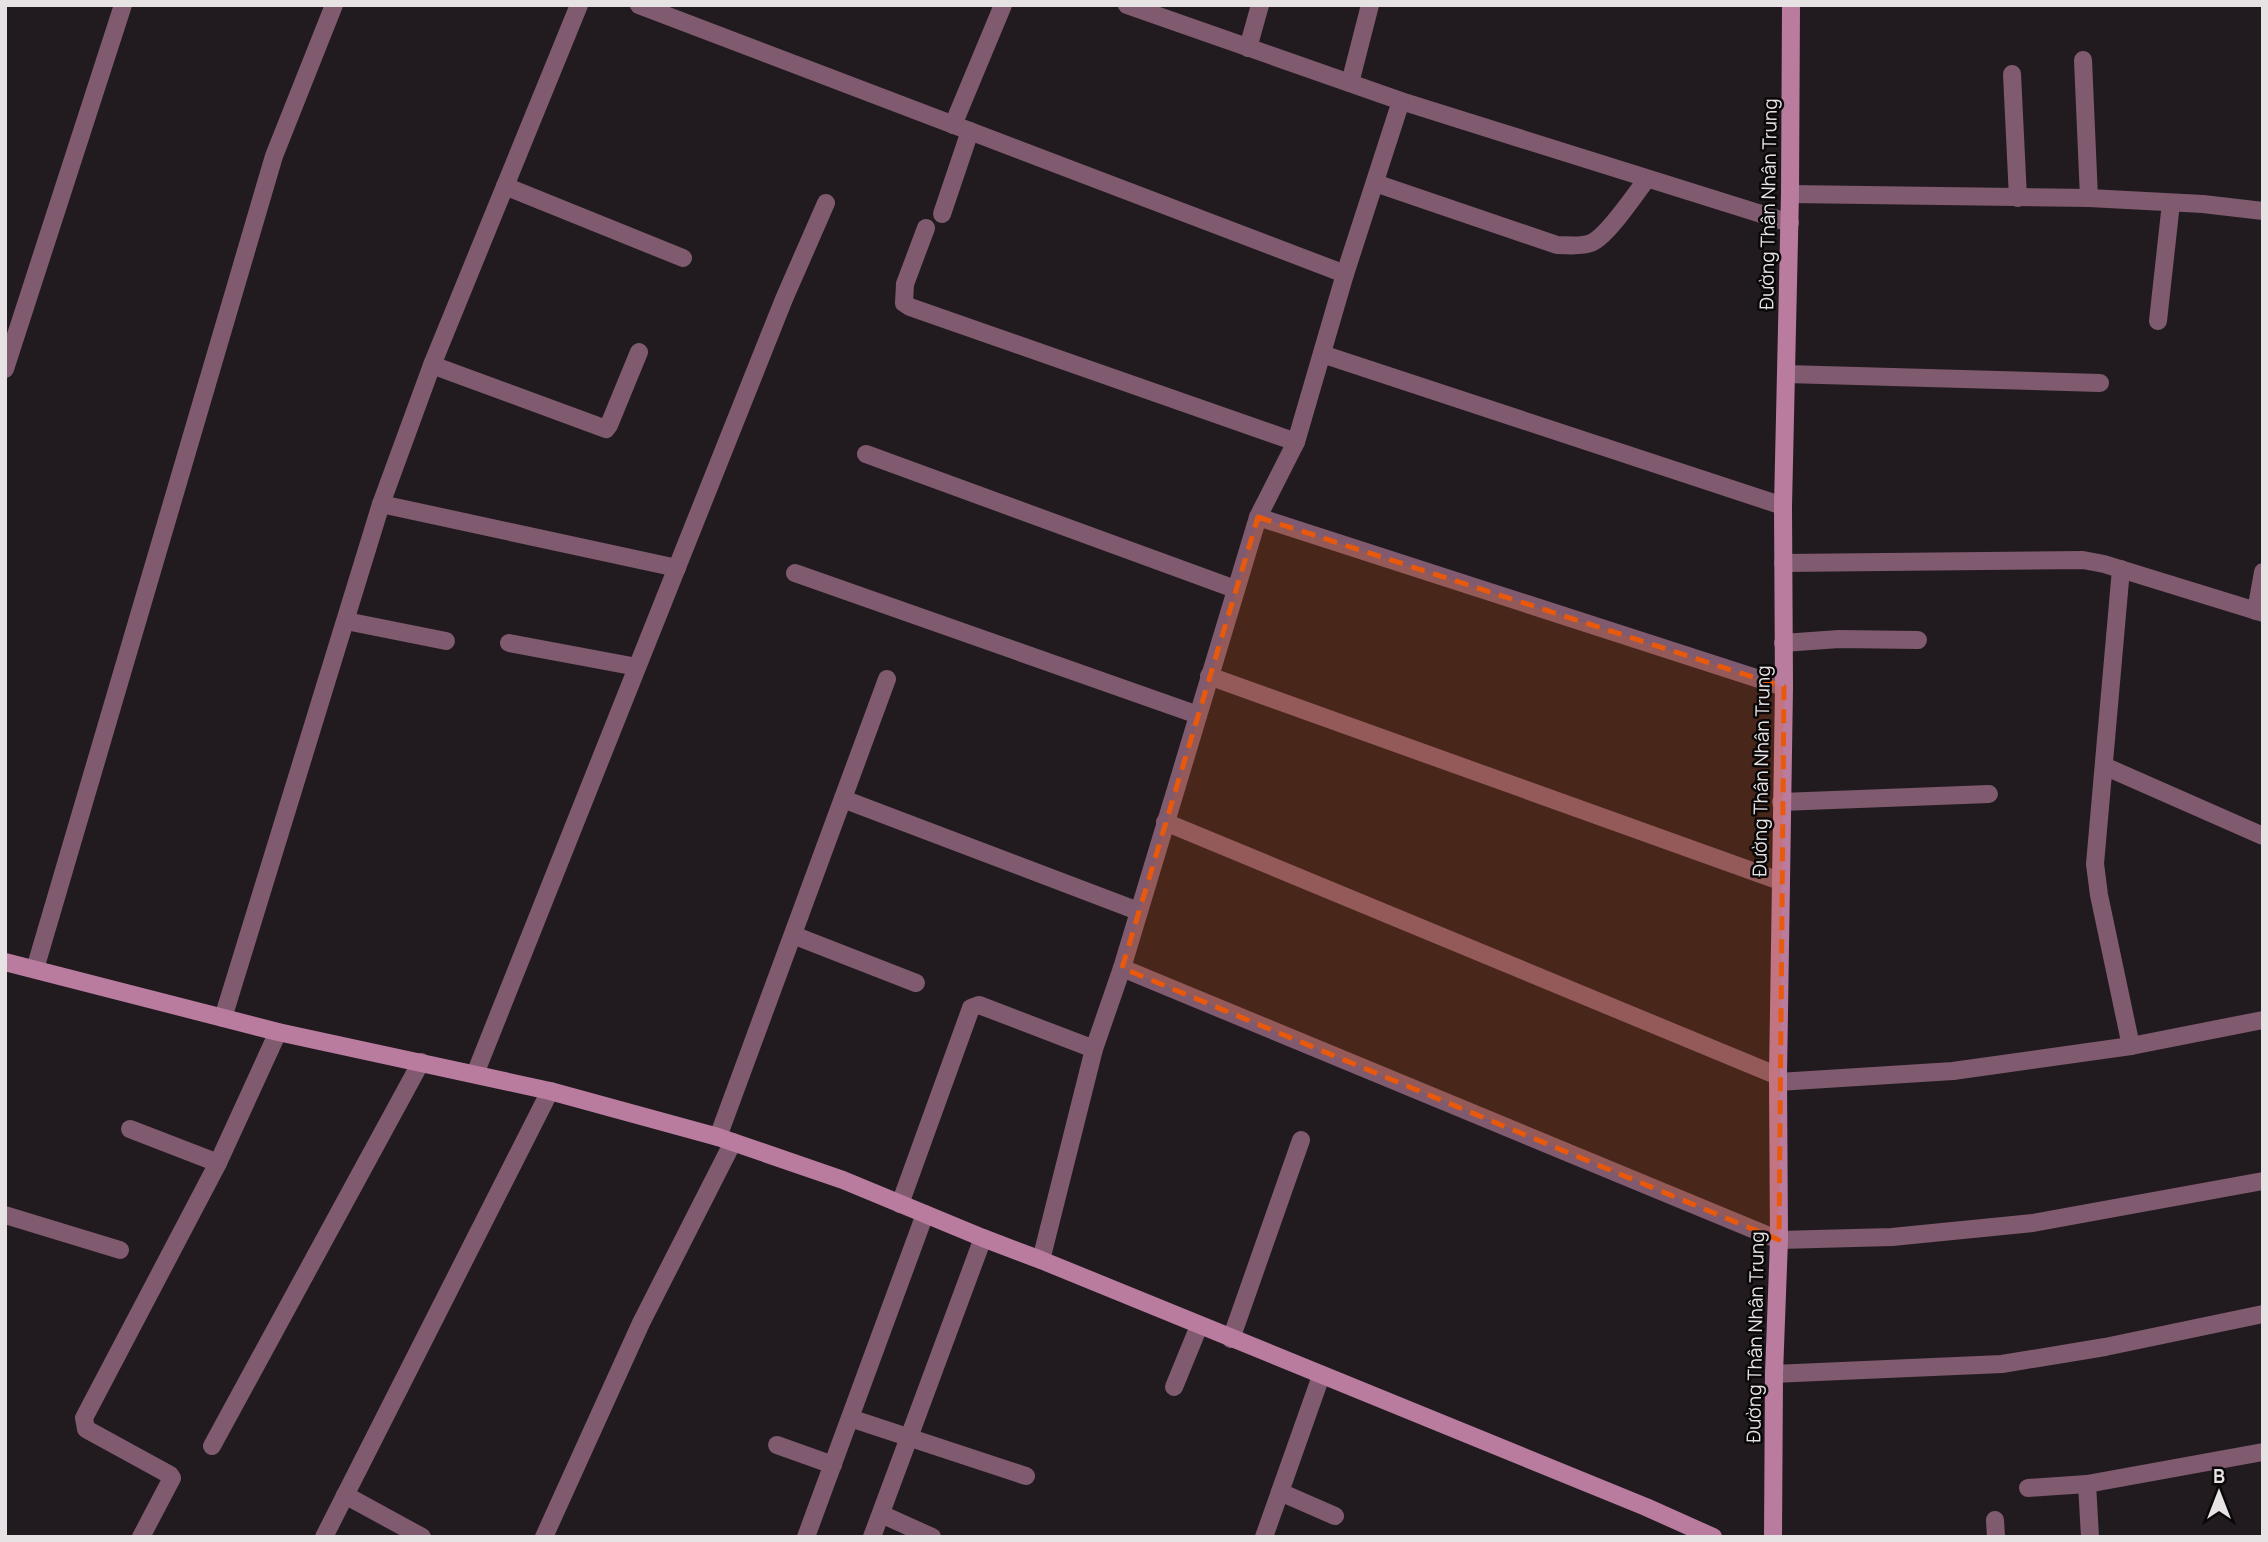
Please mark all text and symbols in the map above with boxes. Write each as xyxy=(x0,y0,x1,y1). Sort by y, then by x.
street label: Đường Thân Nhân Trung xyxy=(1753,98,1783,310)
street label: Đường Thân Nhân Trung xyxy=(1746,665,1776,877)
street label: Đường Thân Nhân Trung xyxy=(1740,1231,1770,1443)
north arrow xyxy=(2184,1458,2254,1528)
text: B xyxy=(2213,1463,2225,1489)

